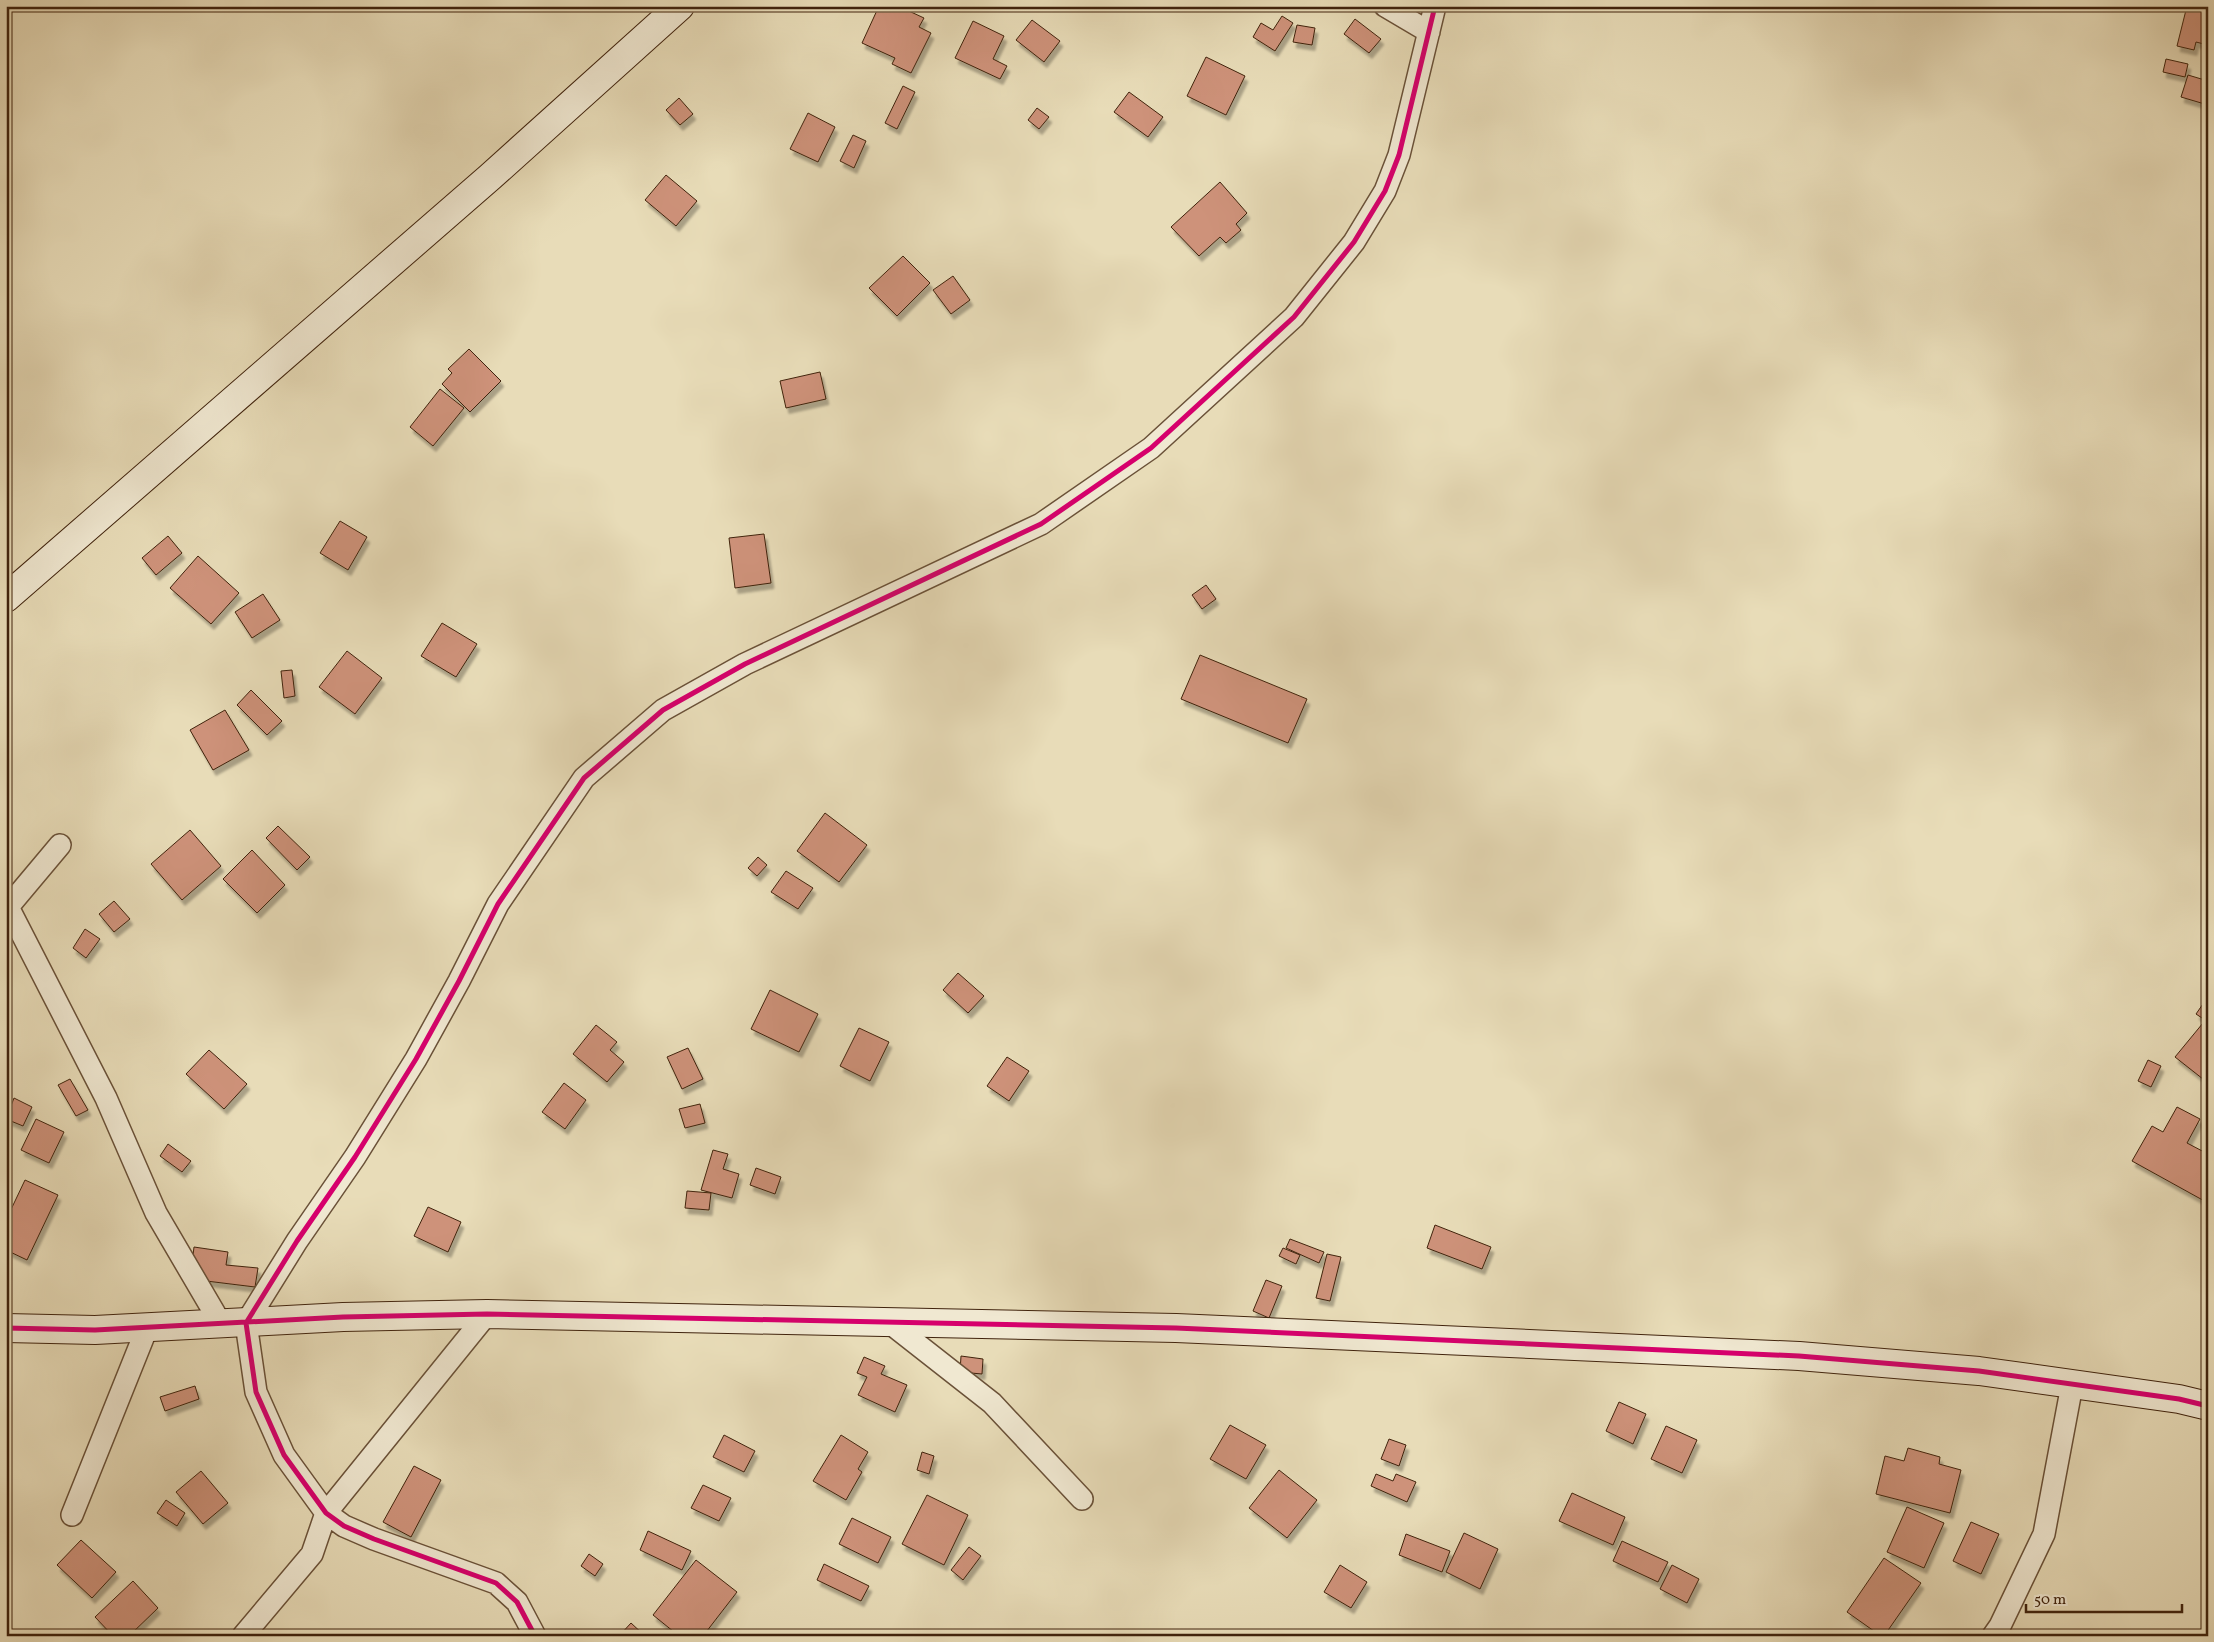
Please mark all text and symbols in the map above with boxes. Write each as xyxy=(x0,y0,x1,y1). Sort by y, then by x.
scale bar xyxy=(2026,1582,2183,1614)
text: 50 m xyxy=(2034,1590,2066,1611)

